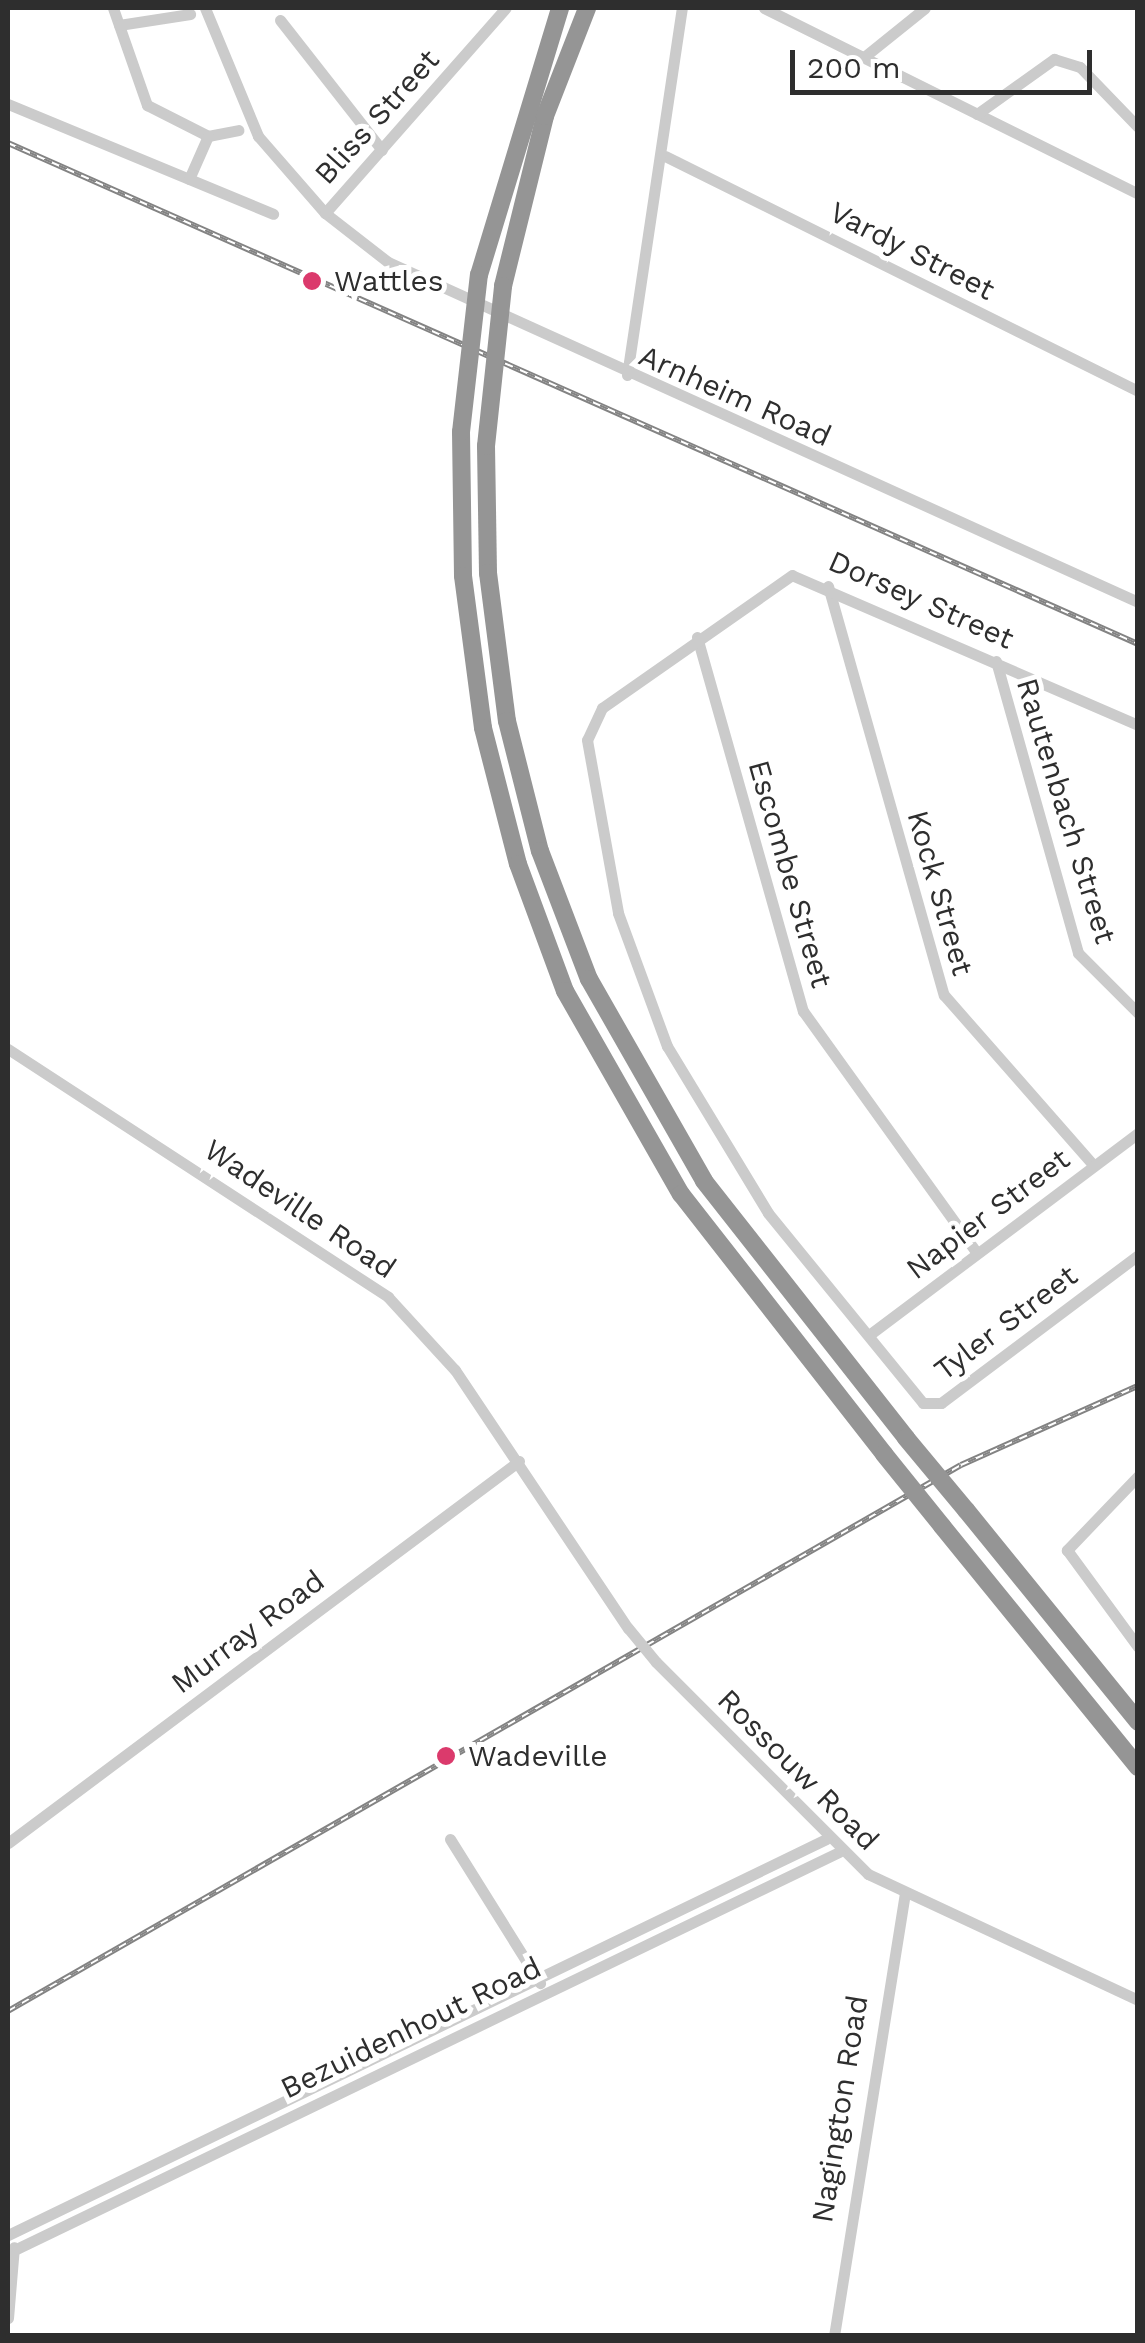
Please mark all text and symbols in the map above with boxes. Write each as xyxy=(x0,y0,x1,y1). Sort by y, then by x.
scale bar xyxy=(795,30,1098,92)
street label: Bliss Street xyxy=(307,42,447,192)
text: 200 m xyxy=(807,50,901,85)
street label: Vardy Street xyxy=(823,194,1001,308)
place label: Wattles xyxy=(334,263,444,299)
marker: Wattles xyxy=(299,268,325,294)
street label: Arnheim Road xyxy=(633,338,837,454)
street label: Dorsey Street xyxy=(822,543,1020,657)
street label: Rautenbach Street xyxy=(1009,674,1123,948)
street label: Escombe Street xyxy=(740,756,840,992)
street label: Kock Street xyxy=(899,806,981,980)
street label: Wadeville Road xyxy=(197,1132,403,1286)
street label: Napier Street xyxy=(899,1141,1077,1287)
street label: Tyler Street xyxy=(927,1257,1085,1389)
street label: Murray Road xyxy=(164,1563,332,1701)
street label: Rossouw Road xyxy=(710,1682,886,1858)
place label: Wadeville xyxy=(468,1738,608,1774)
marker: Wadeville xyxy=(433,1743,459,1769)
street label: Bezuidenhout Road xyxy=(275,1949,547,2107)
street label: Nagington Road xyxy=(804,1993,876,2225)

